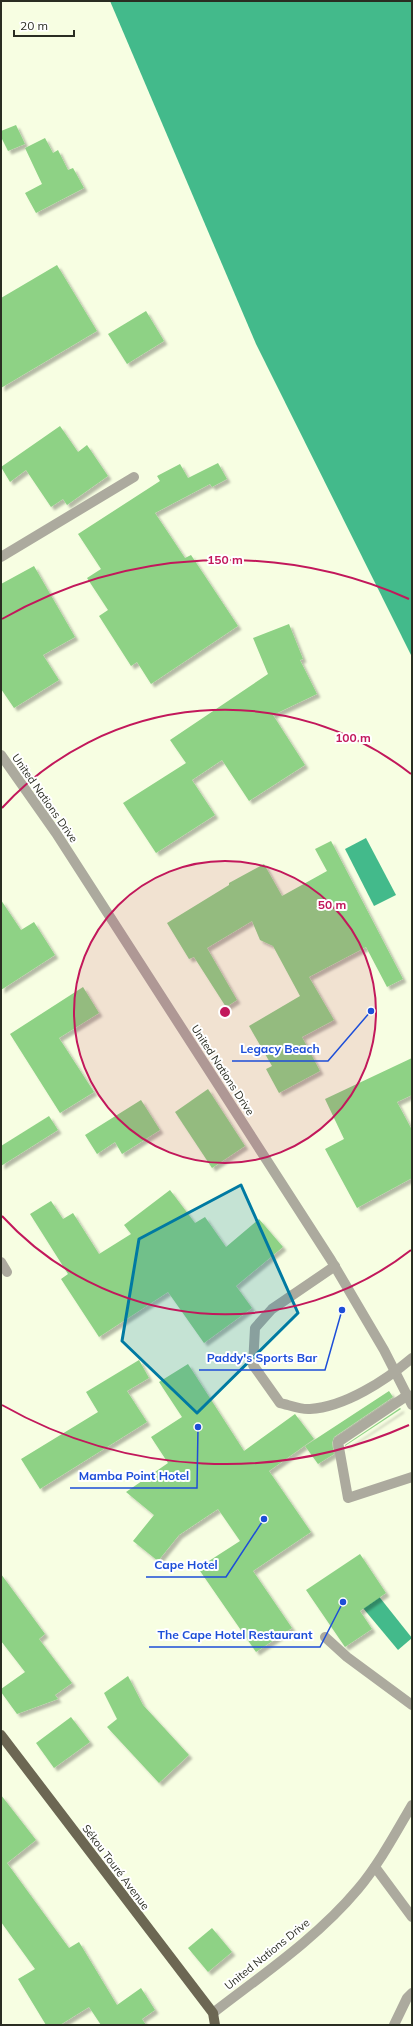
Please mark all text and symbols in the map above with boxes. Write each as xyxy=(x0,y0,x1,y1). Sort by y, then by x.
scale bar xyxy=(14,12,74,38)
text: 20 m xyxy=(20,18,48,33)
text: 150 m xyxy=(207,552,243,567)
text: 100 m xyxy=(335,730,371,745)
street label: United Nations Drive xyxy=(9,751,81,845)
text: 50 m xyxy=(318,897,346,912)
centre of rings xyxy=(218,1005,232,1019)
street label: United Nations Drive xyxy=(188,1022,258,1118)
callout: Legacy Beach xyxy=(232,1037,328,1061)
text: Legacy Beach xyxy=(240,1041,320,1056)
callout: Paddy's Sports Bar xyxy=(199,1346,325,1370)
text: Paddy's Sports Bar xyxy=(207,1350,317,1365)
callout: Mamba Point Hotel xyxy=(70,1464,197,1488)
text: Mamba Point Hotel xyxy=(79,1468,189,1483)
callout: Cape Hotel xyxy=(146,1553,226,1577)
text: Cape Hotel xyxy=(154,1557,218,1572)
callout: The Cape Hotel Restaurant xyxy=(149,1623,320,1647)
text: The Cape Hotel Restaurant xyxy=(158,1627,313,1642)
street label: Sékou Touré Avenue xyxy=(79,1822,153,1913)
street label: United Nations Drive xyxy=(222,1915,312,1993)

